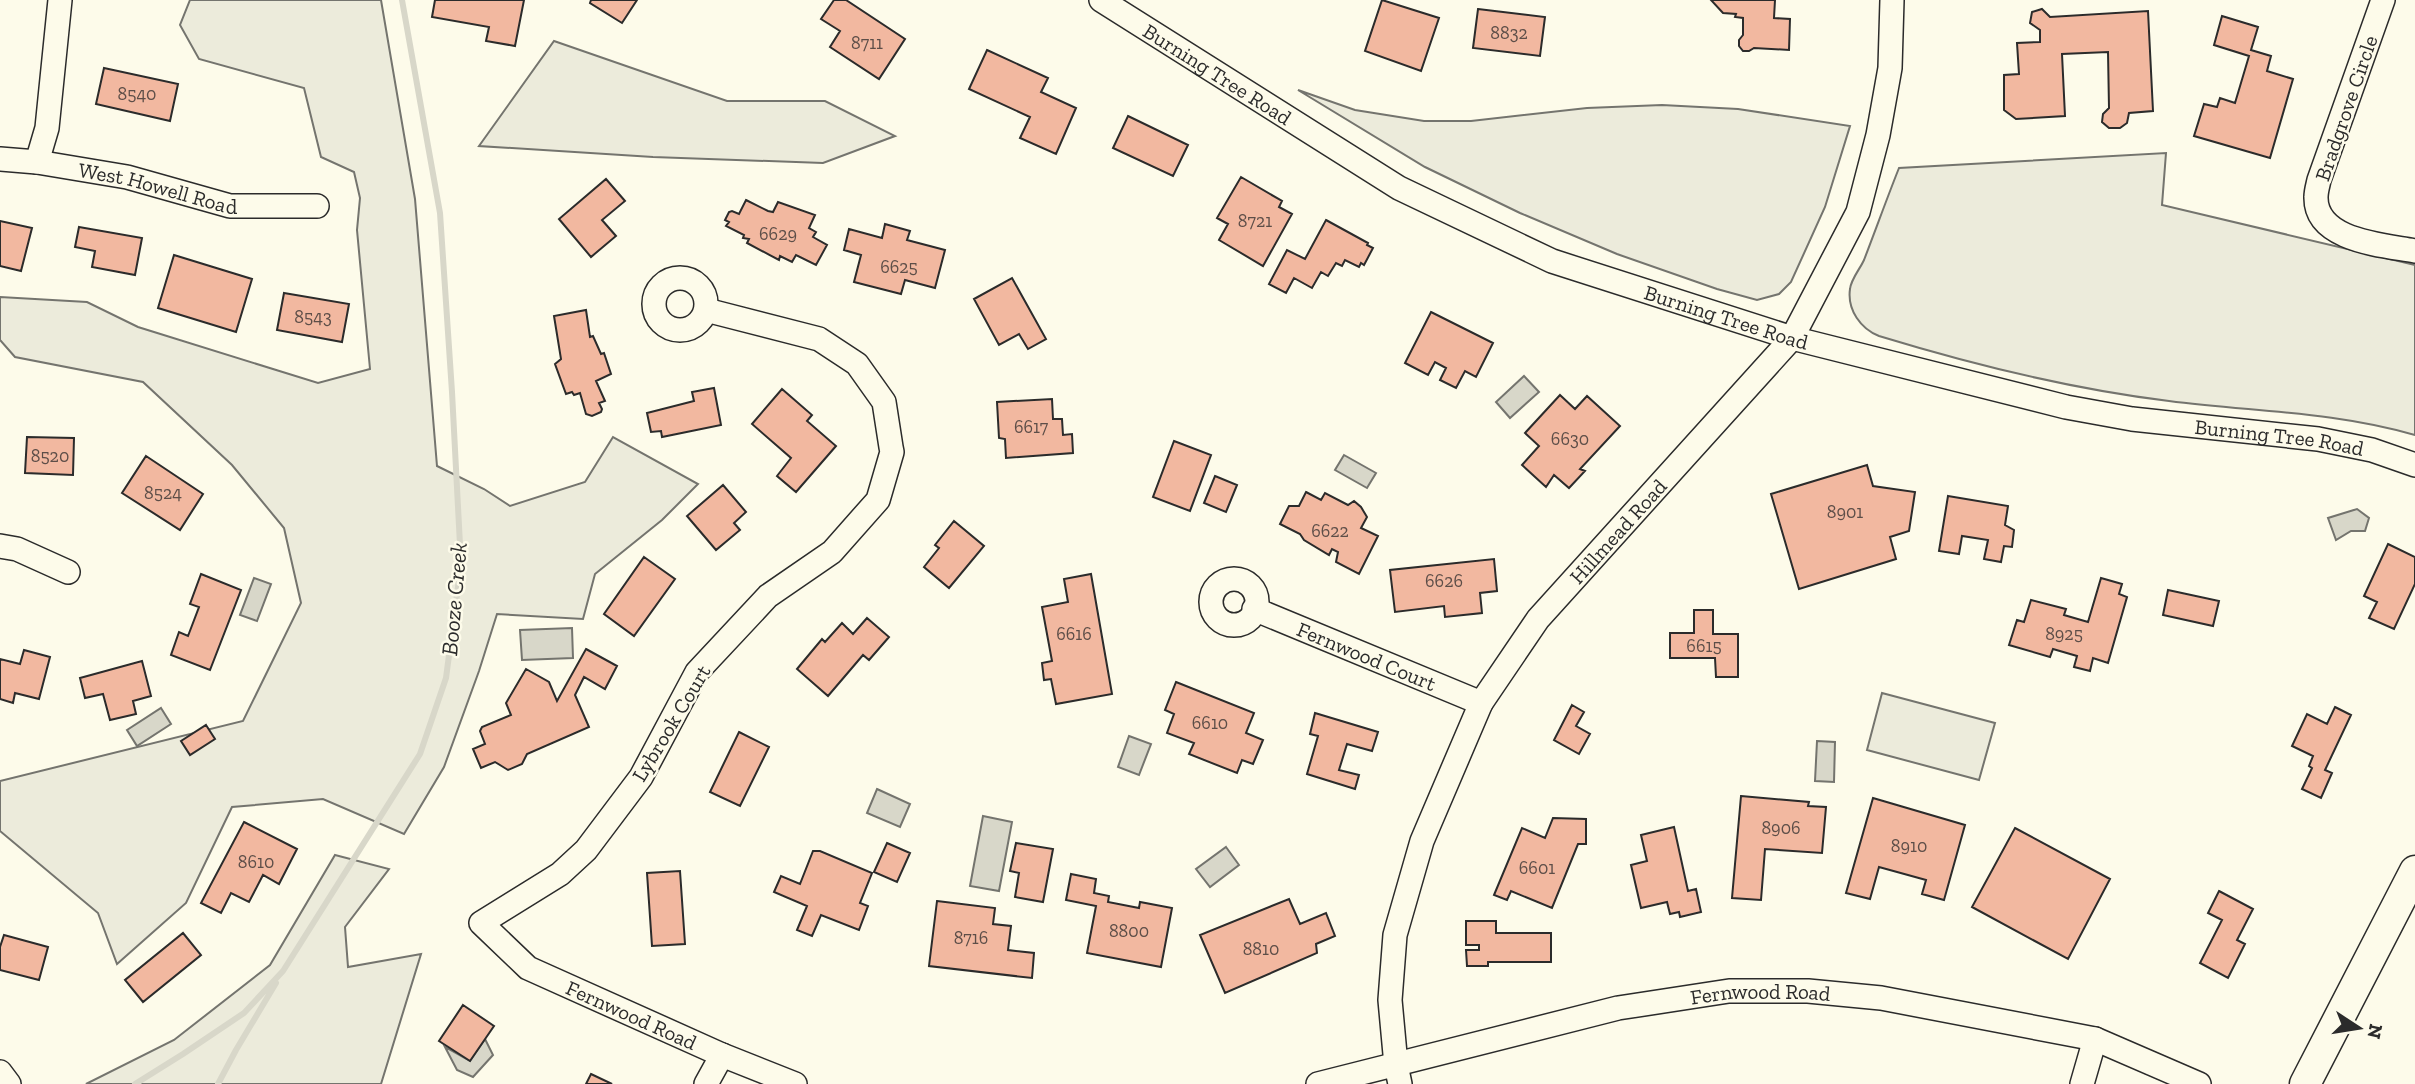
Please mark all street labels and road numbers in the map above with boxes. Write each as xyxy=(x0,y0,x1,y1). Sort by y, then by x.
street label: Burning Tree Road xyxy=(1139,18,1297,130)
street label: Bradgrove Circle xyxy=(2309,32,2383,184)
street label: West Howell Road xyxy=(77,157,238,219)
street label: Burning Tree Road xyxy=(1641,279,1811,354)
street label: Burning Tree Road xyxy=(2194,413,2367,461)
street label: Hillmead Road xyxy=(1564,473,1672,588)
street label: Fernwood Court xyxy=(1293,616,1440,696)
street label: Lybrook Court xyxy=(626,660,716,786)
street label: Fernwood Road xyxy=(562,974,701,1055)
street label: Fernwood Road xyxy=(1688,978,1832,1009)

